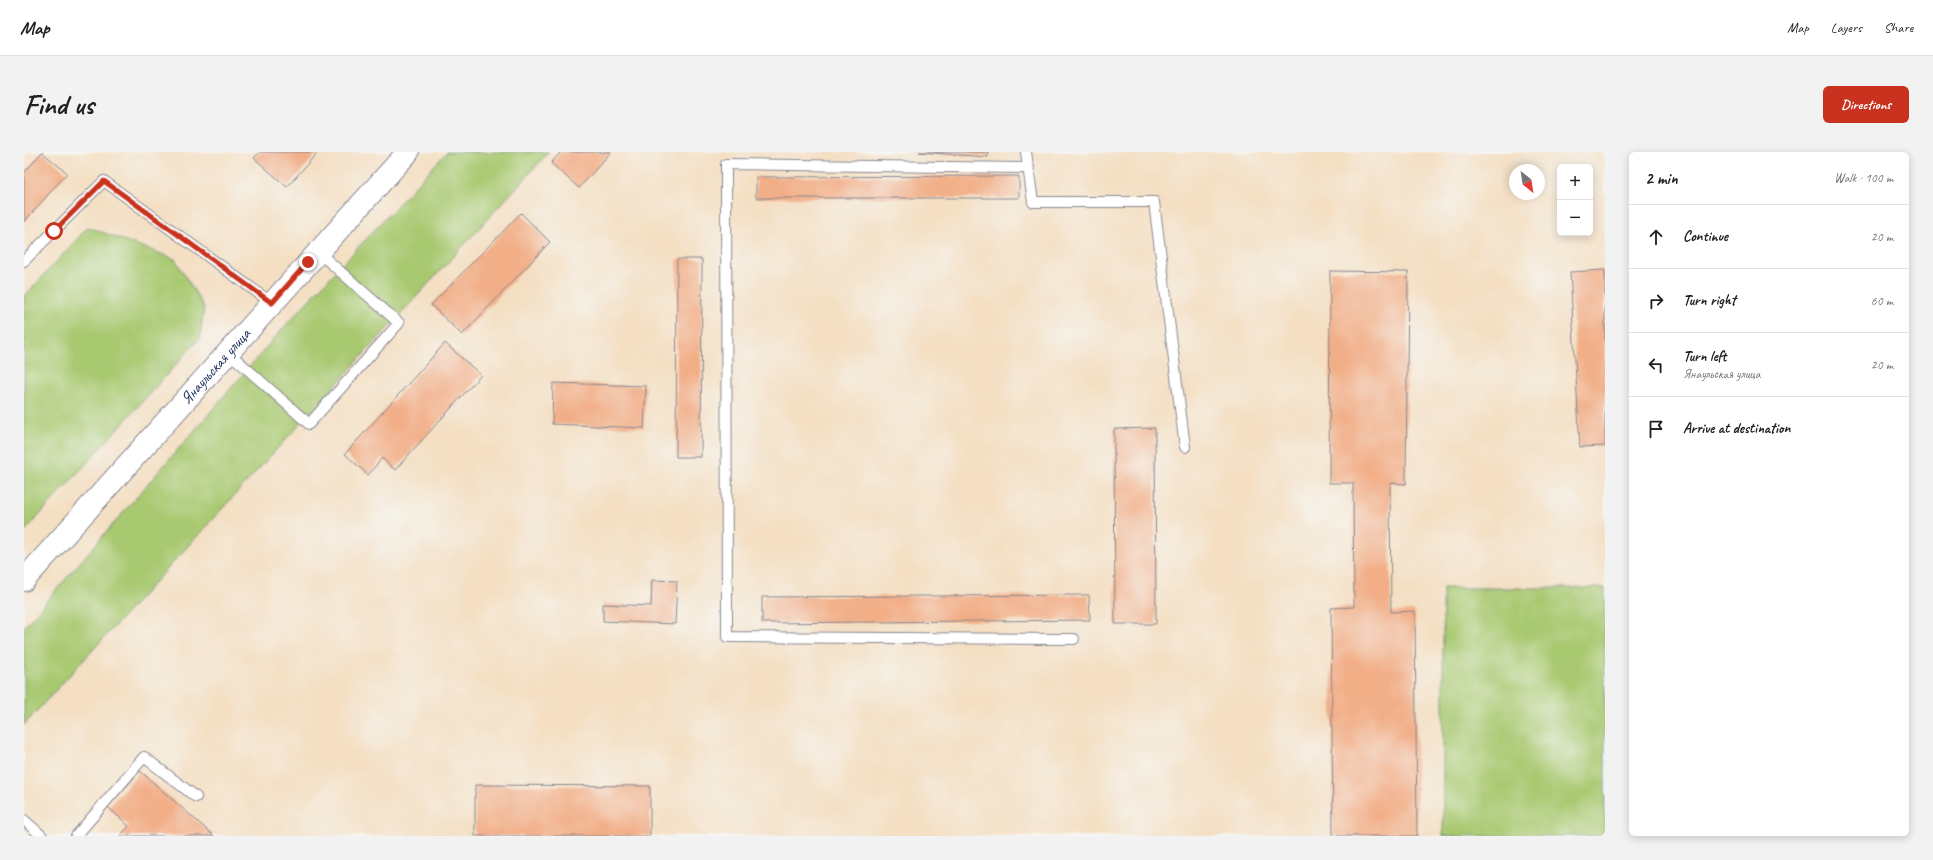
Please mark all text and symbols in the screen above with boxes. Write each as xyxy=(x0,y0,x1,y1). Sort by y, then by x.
text: Map xyxy=(20,16,50,40)
text: Map xyxy=(1787,19,1809,36)
text: Layers xyxy=(1831,19,1862,36)
text: Share xyxy=(1884,19,1913,36)
button: Directions xyxy=(1823,86,1909,123)
text: Find us xyxy=(24,87,94,122)
north arrow xyxy=(1509,164,1545,200)
map controls xyxy=(1557,164,1593,236)
button: + xyxy=(1557,164,1593,200)
text: 2 min xyxy=(1645,168,1678,189)
text: Walk · 100 m xyxy=(1834,170,1893,186)
button: − xyxy=(1557,200,1593,236)
route start xyxy=(45,222,63,240)
icon: ahead xyxy=(1645,226,1667,248)
text: Continue xyxy=(1683,227,1728,246)
text: 20 m xyxy=(1871,229,1893,245)
route end xyxy=(299,253,317,271)
icon: right xyxy=(1645,290,1667,312)
text: Turn right xyxy=(1683,291,1736,310)
text: 60 m xyxy=(1871,293,1893,309)
street label: Янаульская улица xyxy=(176,323,256,409)
text: Turn left xyxy=(1683,347,1726,366)
icon: left xyxy=(1645,354,1667,376)
text: 20 m xyxy=(1871,357,1893,373)
text: Янаульская улица xyxy=(1683,366,1760,382)
icon: arrive xyxy=(1645,418,1667,440)
text: Arrive at destination xyxy=(1683,419,1790,438)

